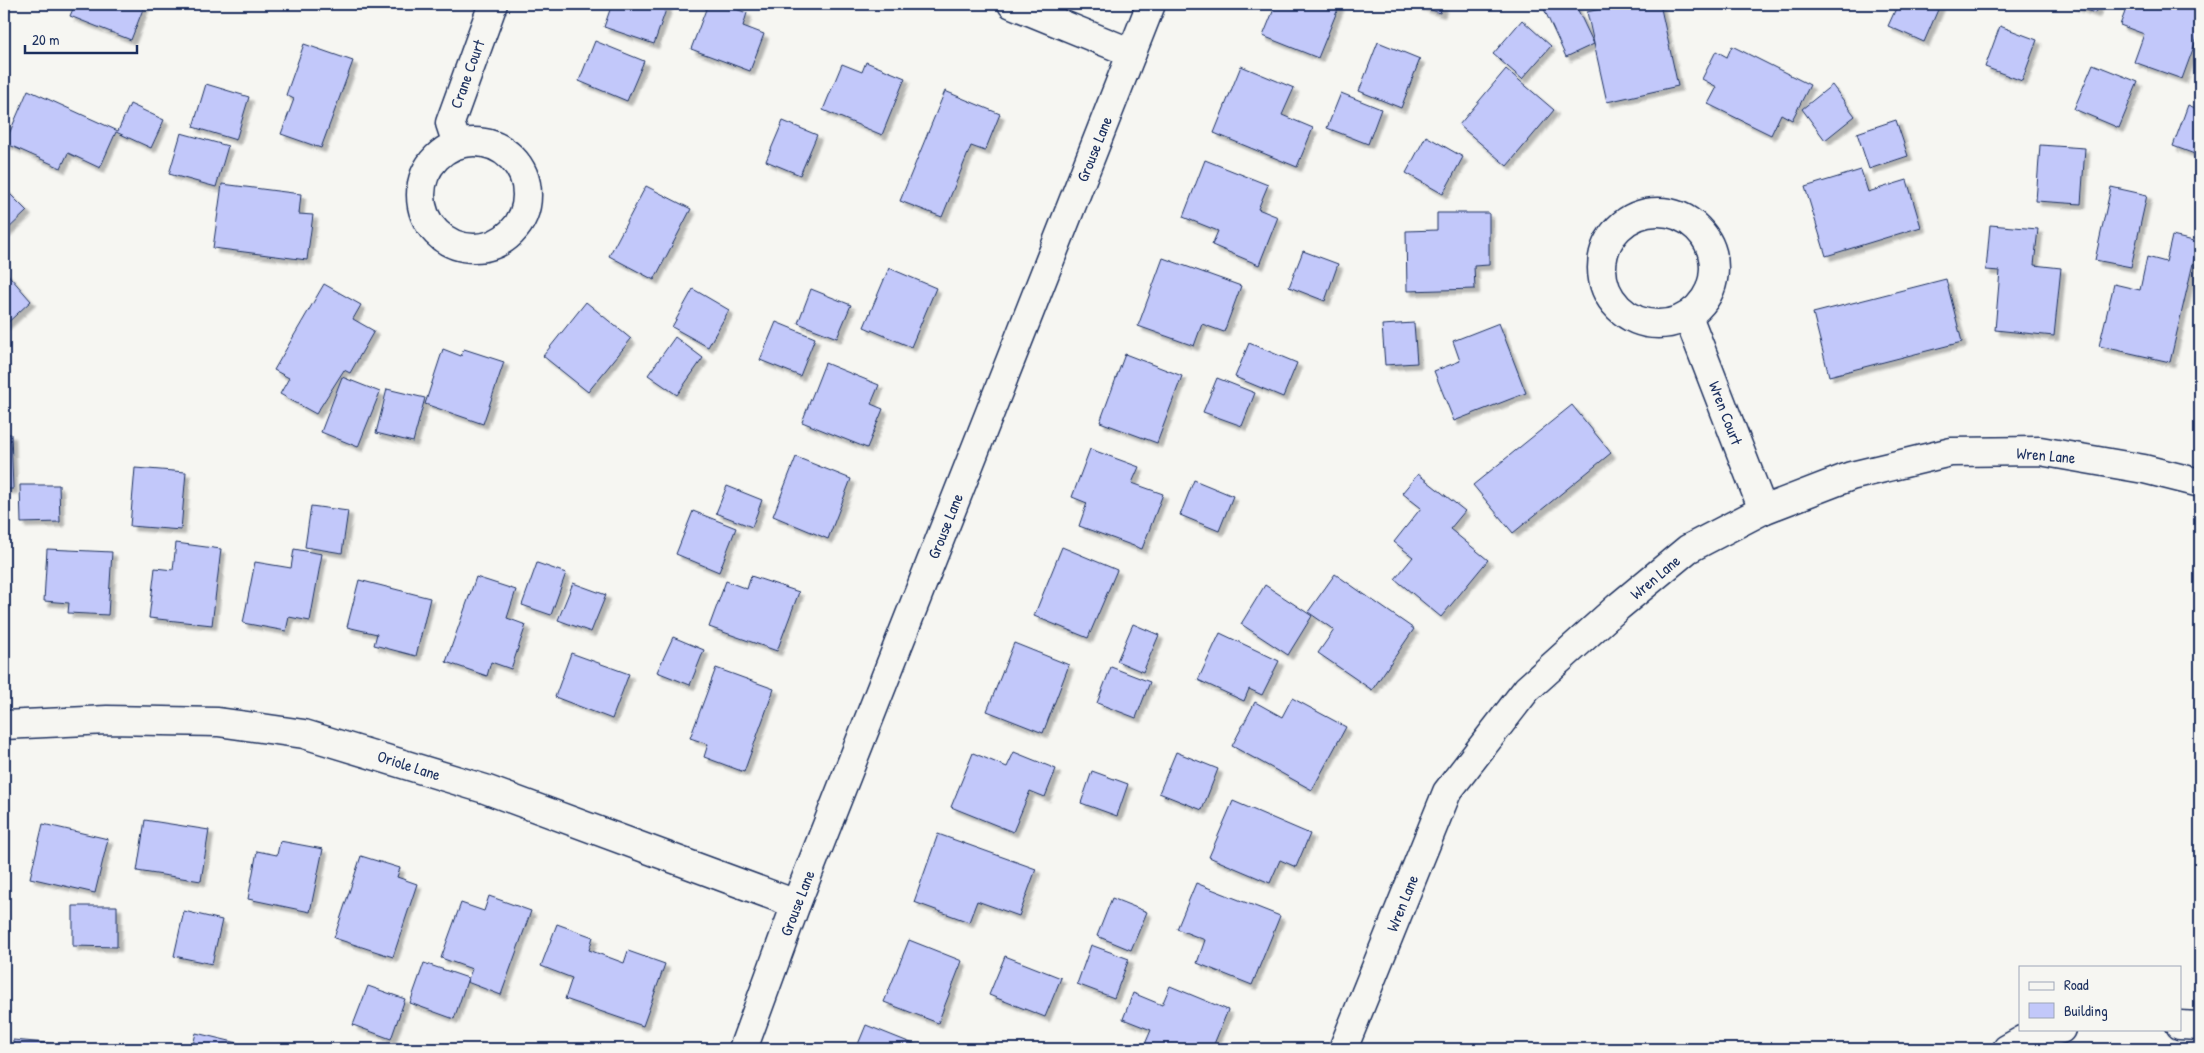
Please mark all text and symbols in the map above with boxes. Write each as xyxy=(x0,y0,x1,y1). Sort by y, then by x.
scale bar xyxy=(25,22,138,54)
text: 20 m xyxy=(32,29,59,50)
street label: Crane Court xyxy=(444,36,490,111)
street label: Grouse Lane xyxy=(1071,112,1117,185)
street label: Wren Court xyxy=(1704,378,1748,448)
street label: Wren Lane xyxy=(2016,441,2077,469)
street label: Grouse Lane xyxy=(922,489,968,562)
street label: Wren Lane xyxy=(1625,549,1685,604)
street label: Oriole Lane xyxy=(375,744,444,786)
street label: Grouse Lane xyxy=(774,866,820,939)
street label: Wren Lane xyxy=(1381,871,1424,935)
legend xyxy=(2019,966,2182,1030)
text: Road xyxy=(2064,974,2089,995)
text: Building xyxy=(2064,1000,2108,1021)

